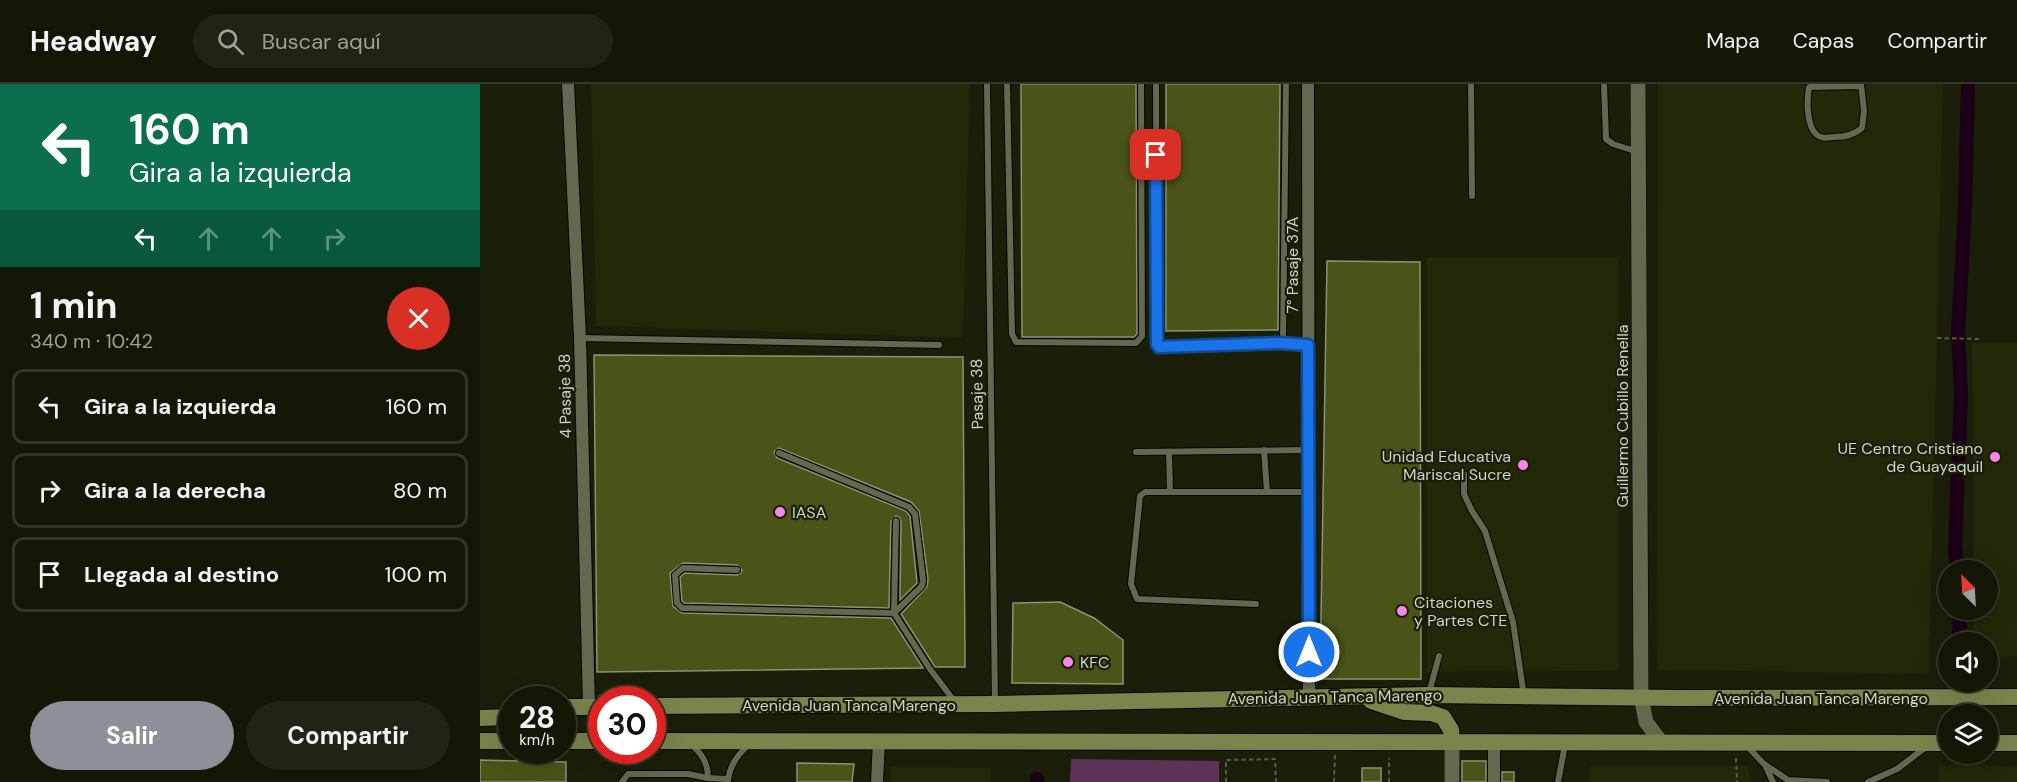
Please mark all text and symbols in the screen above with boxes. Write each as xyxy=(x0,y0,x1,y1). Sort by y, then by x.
search box xyxy=(193,14,613,68)
text: Headway xyxy=(30,23,157,60)
icon: search xyxy=(214,25,247,58)
text: Buscar aquí xyxy=(262,27,380,56)
text: Mapa xyxy=(1706,27,1760,55)
text: Capas xyxy=(1793,27,1854,55)
text: Compartir xyxy=(1887,27,1987,55)
text: 160 m xyxy=(129,102,250,157)
icon: left xyxy=(30,108,108,186)
pin xyxy=(1130,129,1181,180)
icon: arrive xyxy=(1139,138,1172,171)
text: Gira a la izquierda xyxy=(129,155,352,190)
street label: 7° Pasaje 37A xyxy=(1282,216,1303,313)
icon: left xyxy=(129,222,162,255)
icon: ahead xyxy=(192,222,225,255)
icon: ahead xyxy=(255,222,288,255)
icon: right xyxy=(318,222,351,255)
text: 1 min xyxy=(30,282,118,329)
button: close xyxy=(387,287,450,350)
street label: Guillermo Cubillo Renella xyxy=(1612,325,1633,507)
text: 340 m · 10:42 xyxy=(30,328,153,354)
street label: 4 Pasaje 38 xyxy=(554,353,576,439)
street label: Pasaje 38 xyxy=(966,358,988,430)
icon: left xyxy=(33,390,66,423)
text: Gira a la izquierda xyxy=(84,392,276,421)
text: 160 m xyxy=(386,392,447,421)
place label: UE Centro Cristiano de Guayaquil xyxy=(1837,438,1983,477)
place label: Unidad Educativa Mariscal Sucre xyxy=(1382,446,1511,485)
marker: UE Centro Cristiano de Guayaquil xyxy=(1988,450,2002,464)
marker: Unidad Educativa Mariscal Sucre xyxy=(1516,458,1530,472)
icon: right xyxy=(33,474,66,507)
text: Gira a la derecha xyxy=(84,476,266,505)
text: 80 m xyxy=(393,476,447,505)
place label: IASA xyxy=(792,502,827,523)
marker: IASA xyxy=(773,505,787,519)
icon: arrive xyxy=(33,558,66,591)
text: Llegada al destino xyxy=(84,560,279,589)
text: 100 m xyxy=(385,560,447,589)
north arrow xyxy=(1938,560,1998,620)
map controls xyxy=(1938,560,1998,764)
place label: Citaciones y Partes CTE xyxy=(1414,592,1507,631)
marker: Citaciones y Partes CTE xyxy=(1395,604,1409,618)
position arrow xyxy=(1277,620,1341,684)
button: sound xyxy=(1938,632,1998,692)
place label: KFC xyxy=(1080,652,1109,673)
marker: KFC xyxy=(1061,655,1075,669)
street label: Avenida Juan Tanca Marengo xyxy=(1228,685,1442,709)
speed limit sign: 30 xyxy=(588,686,666,764)
street label: Avenida Juan Tanca Marengo xyxy=(1714,688,1928,709)
street label: Avenida Juan Tanca Marengo xyxy=(742,695,956,716)
text: 28 xyxy=(519,698,555,737)
button: Salir xyxy=(30,701,234,770)
button: Compartir xyxy=(246,701,450,770)
button: layers xyxy=(1938,704,1998,764)
text: km/h xyxy=(519,730,555,750)

